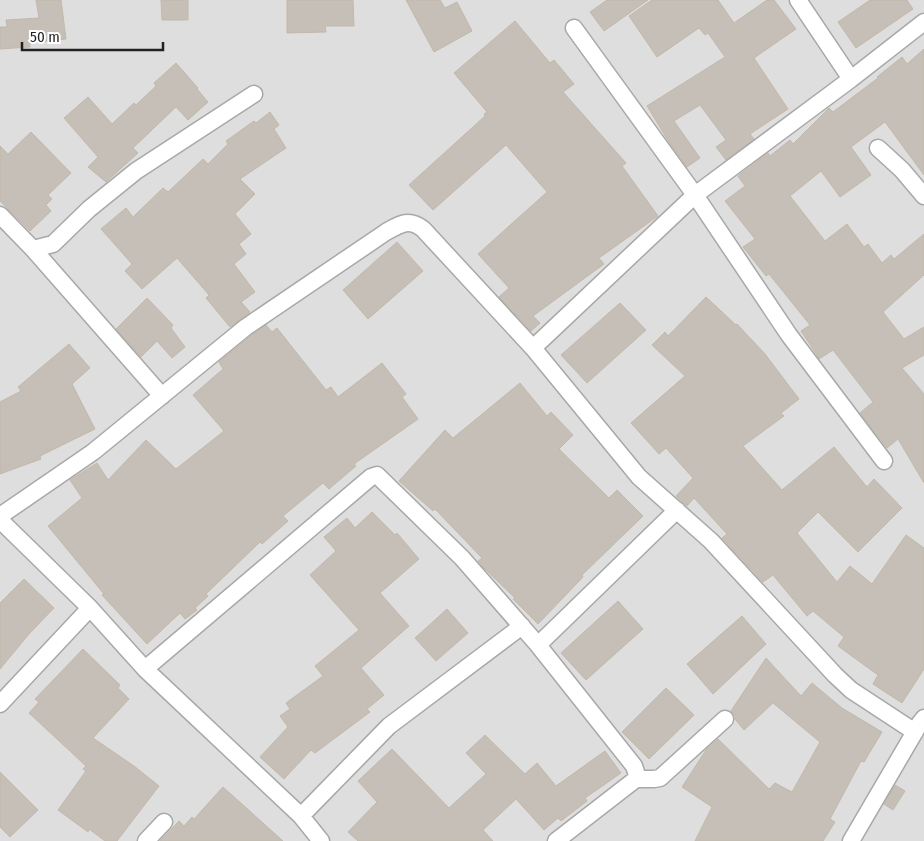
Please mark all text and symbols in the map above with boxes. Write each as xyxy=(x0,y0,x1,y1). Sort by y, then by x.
scale bar xyxy=(22,20,164,52)
text: 50 m xyxy=(30,28,60,46)

